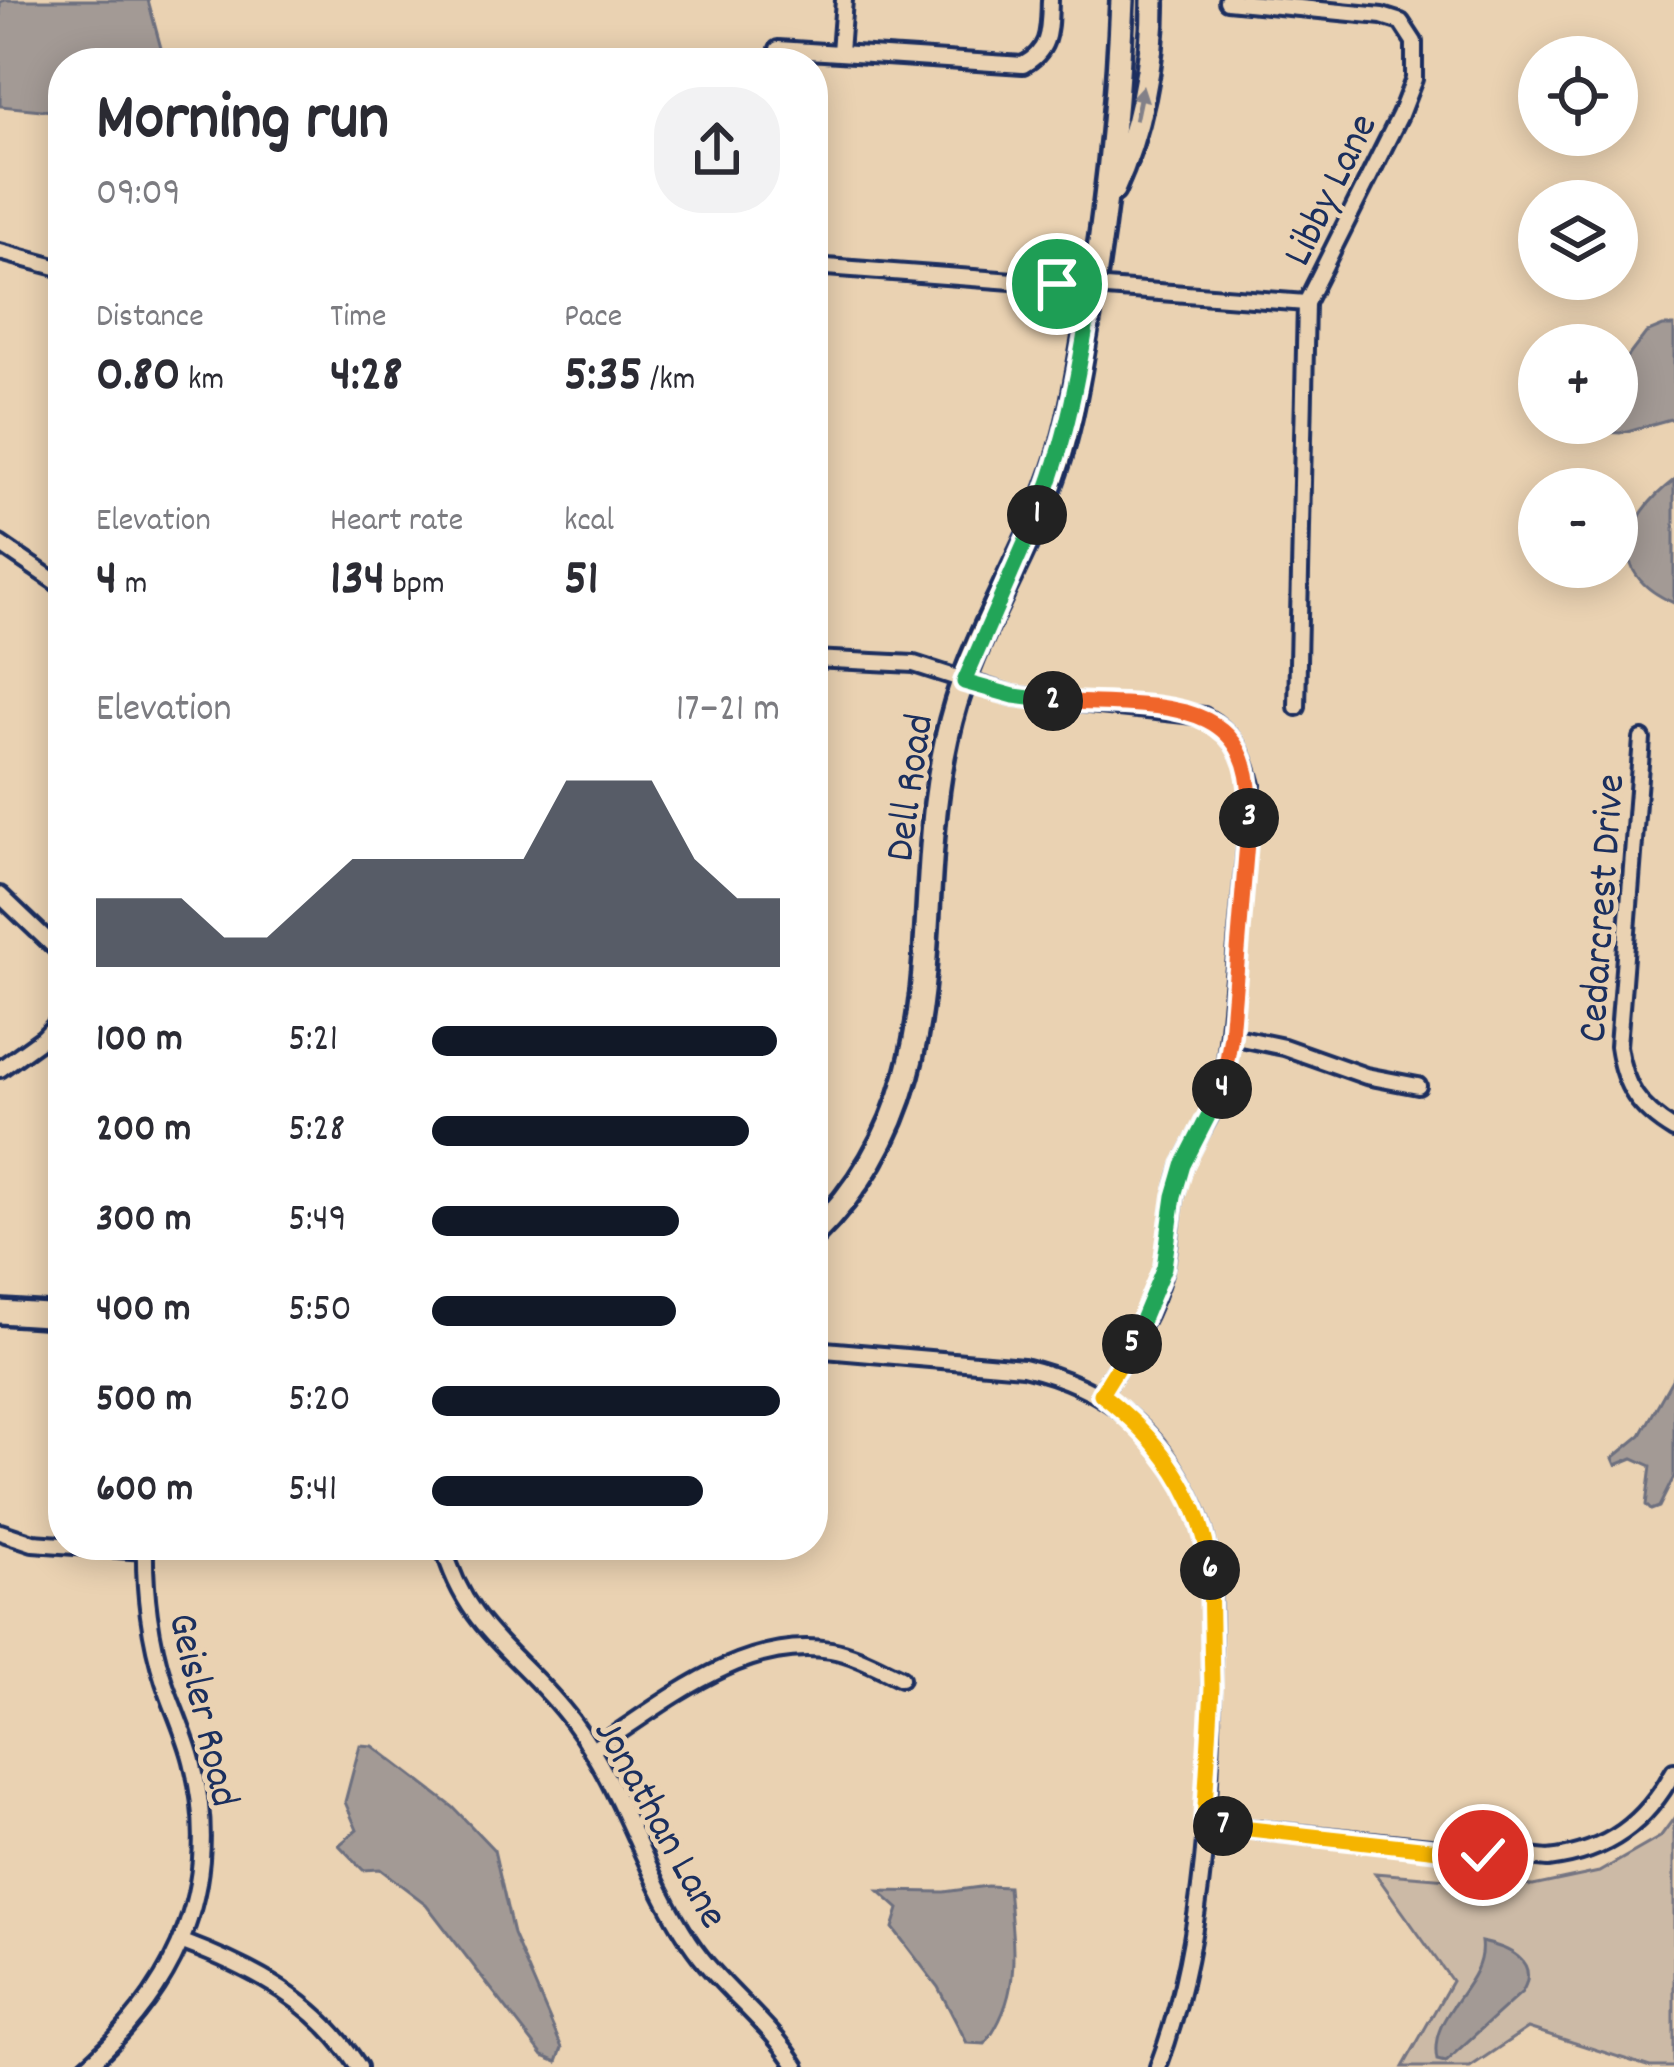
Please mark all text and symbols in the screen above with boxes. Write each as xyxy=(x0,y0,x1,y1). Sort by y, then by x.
map controls xyxy=(1518,36,1638,588)
button: locate xyxy=(1518,36,1638,156)
text: Morning run xyxy=(96,76,389,170)
one-way arrow xyxy=(1131,83,1150,121)
button: share xyxy=(654,87,780,213)
street label: Libby Lane xyxy=(1271,105,1396,277)
text: 09:09 xyxy=(96,168,181,223)
button: layers xyxy=(1518,180,1638,300)
pin xyxy=(1006,233,1108,335)
icon: arrive xyxy=(1024,251,1090,317)
text: Distance xyxy=(96,295,204,342)
text: Time xyxy=(330,295,386,342)
text: Pace xyxy=(564,295,622,342)
button: + xyxy=(1518,324,1638,444)
text: 0.80 xyxy=(96,342,181,414)
text: 4:28 xyxy=(330,342,402,414)
text: 5:35 xyxy=(564,342,642,414)
text: km xyxy=(181,358,224,405)
text: /km xyxy=(642,358,696,405)
button: − xyxy=(1518,468,1638,588)
pin: 1 xyxy=(1007,485,1067,545)
text: 1 xyxy=(1033,491,1041,538)
text: Elevation xyxy=(96,499,211,546)
text: Heart rate xyxy=(330,499,463,546)
text: kcal xyxy=(564,499,614,546)
text: 4 xyxy=(96,546,117,618)
text: 134 xyxy=(330,546,385,618)
text: 51 xyxy=(564,546,599,618)
text: m xyxy=(117,562,147,609)
text: bpm xyxy=(385,562,445,609)
pin: 2 xyxy=(1023,671,1083,731)
text: 2 xyxy=(1046,677,1060,724)
text: Elevation xyxy=(96,684,232,739)
text: 17–21 m xyxy=(676,684,780,739)
street label: Dell Road xyxy=(873,710,953,866)
street label: Cedarcrest Drive xyxy=(1566,772,1644,1045)
pin: 3 xyxy=(1219,788,1279,848)
text: 3 xyxy=(1242,794,1256,841)
text: 100 m xyxy=(96,1014,183,1069)
text: 5:21 xyxy=(288,1014,338,1069)
pin: 4 xyxy=(1192,1059,1252,1119)
text: 4 xyxy=(1215,1065,1229,1112)
text: 200 m xyxy=(96,1104,191,1159)
text: 5:28 xyxy=(288,1104,345,1159)
text: 300 m xyxy=(96,1194,192,1249)
text: 5:49 xyxy=(288,1194,347,1249)
text: 400 m xyxy=(96,1284,190,1339)
text: 5:50 xyxy=(288,1284,352,1339)
pin: 5 xyxy=(1102,1314,1162,1374)
text: 5 xyxy=(1124,1320,1140,1367)
text: 500 m xyxy=(96,1374,192,1429)
text: 5:20 xyxy=(288,1374,351,1429)
text: 600 m xyxy=(96,1464,193,1519)
text: 5:41 xyxy=(288,1464,337,1519)
pin: 6 xyxy=(1180,1540,1240,1600)
text: 6 xyxy=(1202,1546,1218,1593)
street label: Geisler Road xyxy=(149,1608,252,1813)
street label: Jonathan Lane xyxy=(576,1710,740,1941)
pin: 7 xyxy=(1193,1796,1253,1856)
text: 7 xyxy=(1217,1802,1229,1849)
pin xyxy=(1432,1804,1534,1906)
icon: check xyxy=(1450,1822,1516,1888)

